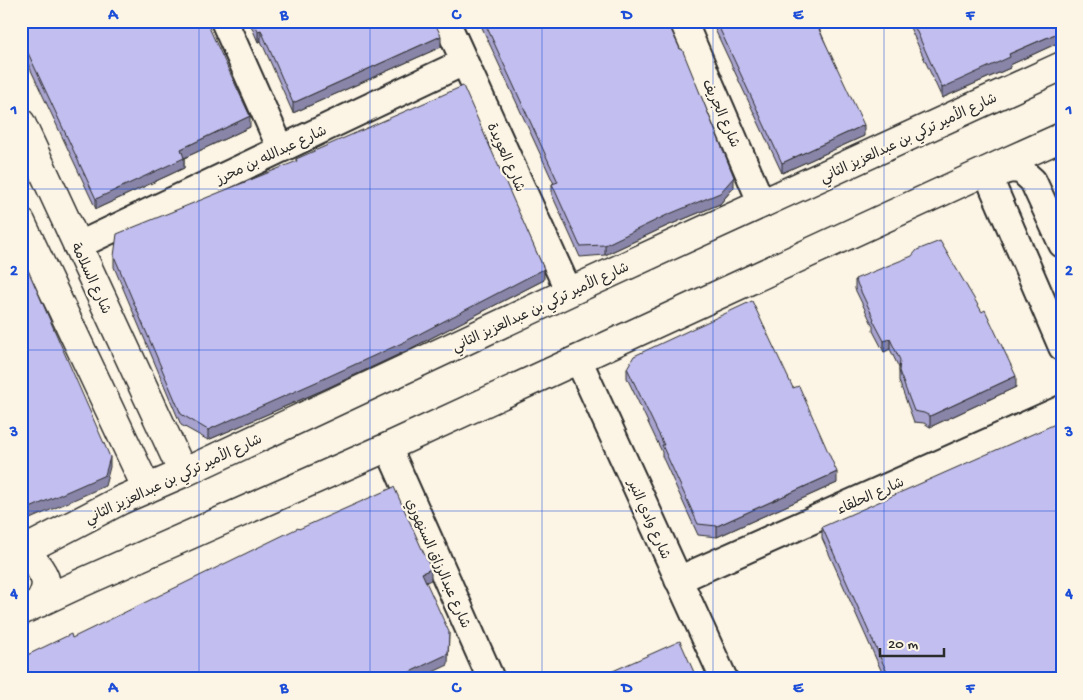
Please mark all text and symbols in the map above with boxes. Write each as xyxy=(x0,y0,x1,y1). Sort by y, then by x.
text: A xyxy=(107,7,119,26)
text: B xyxy=(279,7,289,26)
text: C xyxy=(451,7,462,26)
text: D xyxy=(620,7,633,26)
text: E xyxy=(793,7,804,26)
text: F xyxy=(965,7,976,26)
street label: شارع الجريف xyxy=(697,77,742,151)
street label: شارع الأمير تركي بن عبدالعزيز الثاني xyxy=(817,88,1001,190)
text: 1 xyxy=(10,102,17,121)
text: 1 xyxy=(1065,102,1072,121)
street label: شارع العويدة xyxy=(482,121,528,195)
street label: شارع عبدالله بن محرز xyxy=(213,123,330,190)
street label: شارع السلامة xyxy=(66,241,114,317)
street label: شارع الأمير تركي بن عبدالعزيز الثاني xyxy=(449,257,633,359)
text: 2 xyxy=(10,263,18,282)
text: 2 xyxy=(1065,263,1073,282)
text: 3 xyxy=(9,424,18,443)
text: 3 xyxy=(1064,424,1073,443)
street label: شارع الأمير تركي بن عبدالعزيز الثاني xyxy=(82,429,266,531)
street label: شارع الحلقاء xyxy=(835,475,907,520)
street label: شارع وادي النير xyxy=(622,477,673,563)
street label: شارع عبدالرزاق السنهوري xyxy=(400,496,473,632)
text: 4 xyxy=(9,586,18,605)
text: 4 xyxy=(1064,586,1073,605)
scale bar xyxy=(880,625,944,657)
text: 20 m xyxy=(888,636,918,654)
text: A xyxy=(107,680,119,699)
text: B xyxy=(279,680,289,699)
text: C xyxy=(451,680,462,699)
text: D xyxy=(620,680,633,699)
text: E xyxy=(793,680,804,699)
text: F xyxy=(965,680,976,699)

